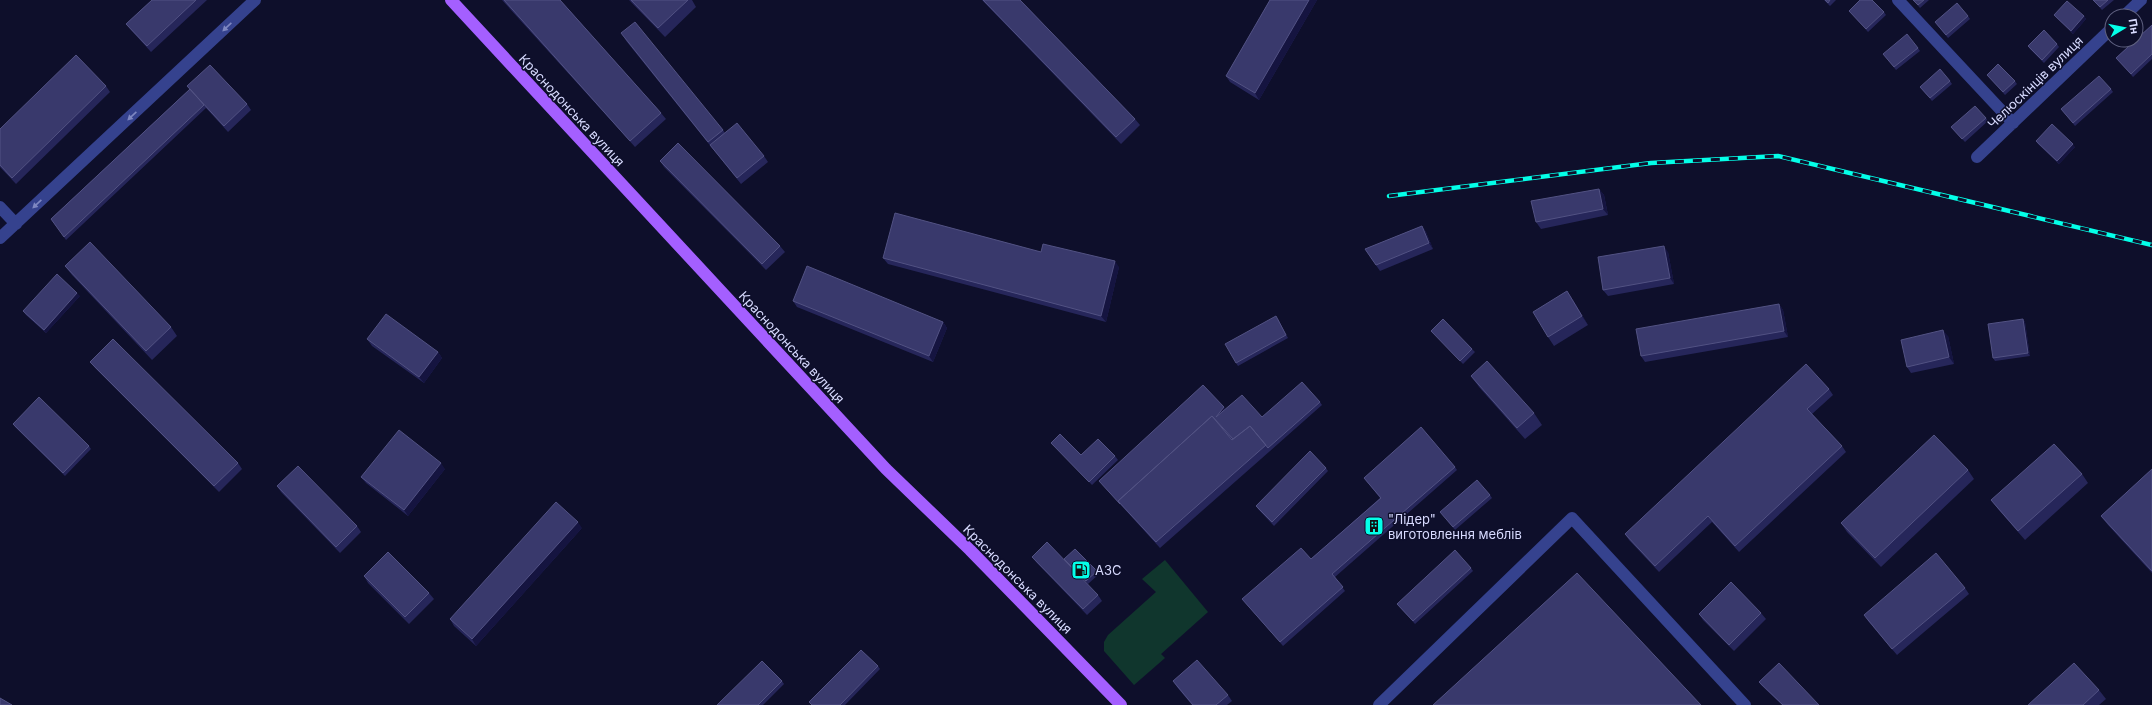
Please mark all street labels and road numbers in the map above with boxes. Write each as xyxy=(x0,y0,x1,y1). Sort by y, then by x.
street label: Челюскінців вулиця xyxy=(1984,32,2086,132)
street label: Краснодонська вулиця xyxy=(516,51,628,169)
street label: Краснодонська вулиця xyxy=(736,288,848,406)
street label: Краснодонська вулиця xyxy=(960,521,1076,637)

